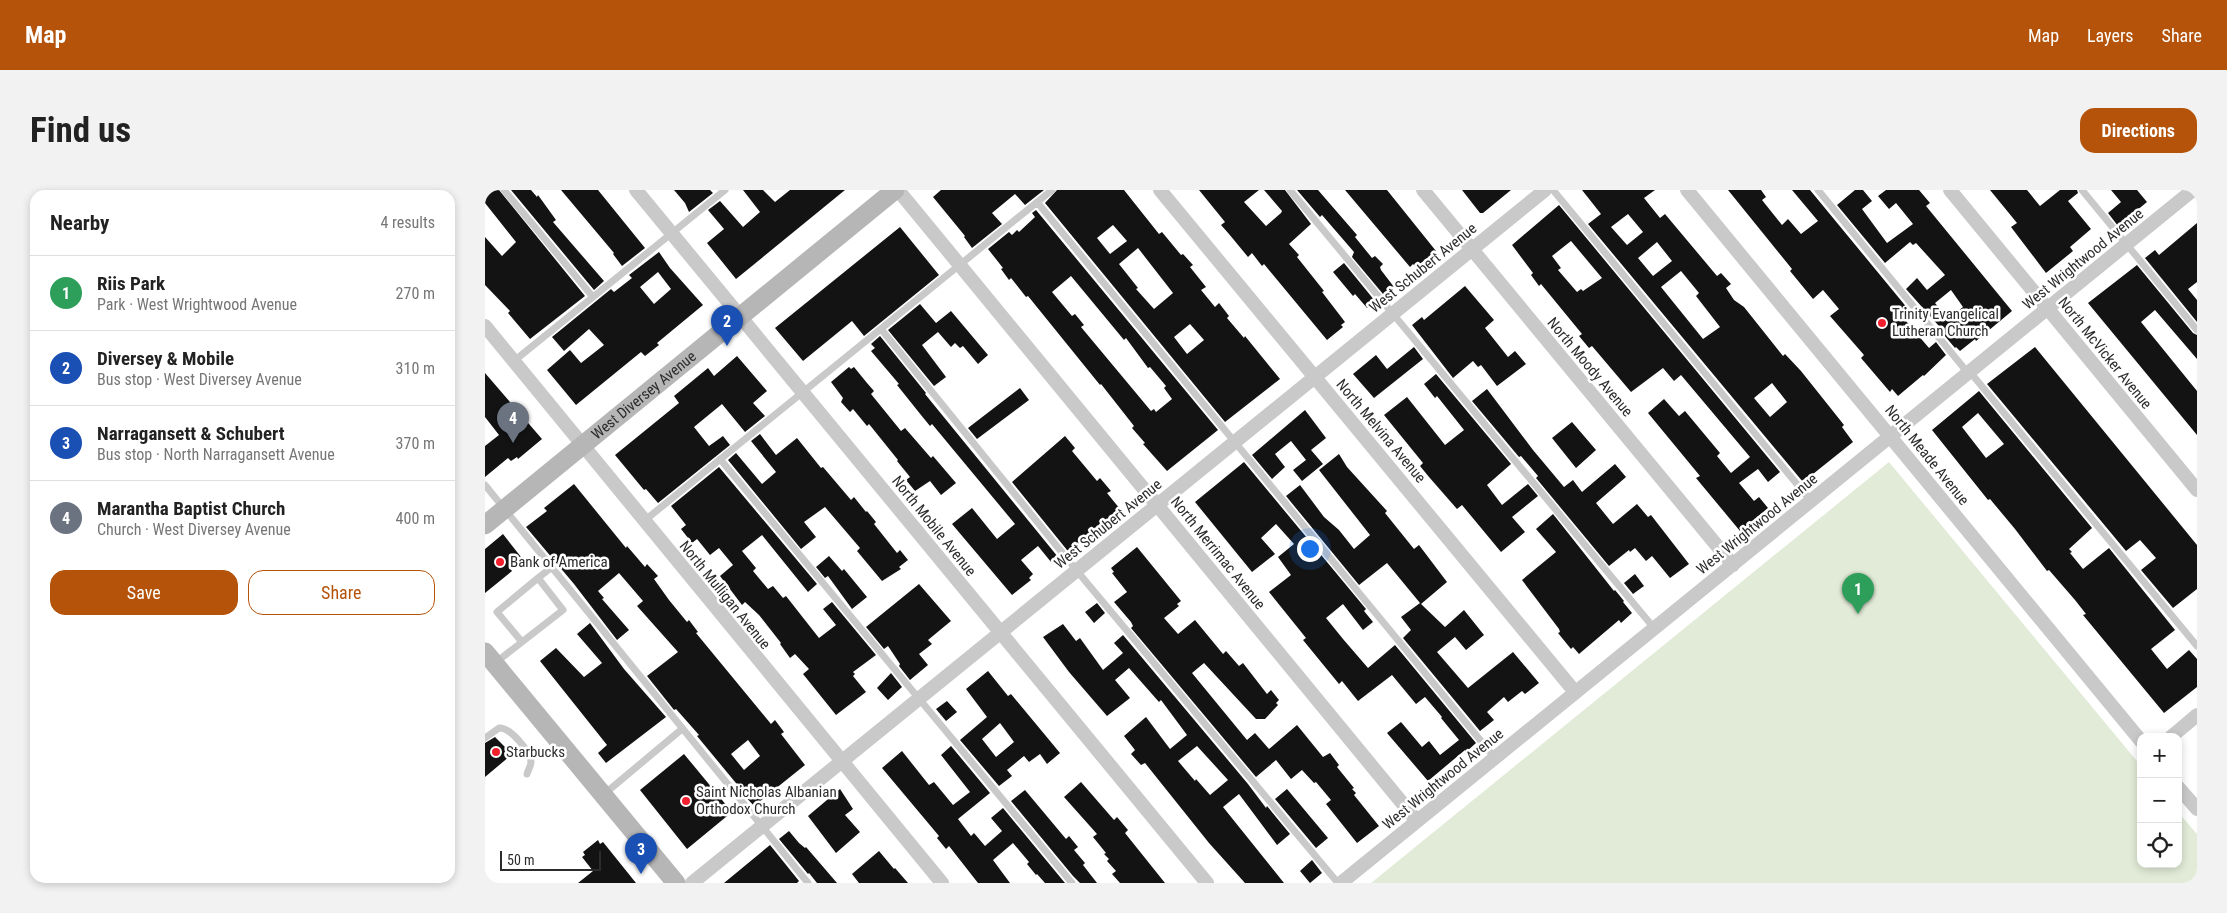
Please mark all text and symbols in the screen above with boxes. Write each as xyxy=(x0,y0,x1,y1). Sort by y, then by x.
text: Map xyxy=(25,21,66,49)
text: Map xyxy=(2028,25,2059,46)
text: Layers xyxy=(2087,25,2134,46)
text: Share xyxy=(2162,25,2202,46)
button: Directions xyxy=(2080,108,2197,153)
text: Find us xyxy=(30,110,131,151)
street label: West Wrightwood Avenue xyxy=(2019,205,2147,313)
text: Nearby xyxy=(50,211,109,235)
text: 4 results xyxy=(380,213,435,232)
street label: West Schubert Avenue xyxy=(1366,219,1480,317)
text: Riis Park xyxy=(97,272,165,295)
text: 1 xyxy=(62,284,70,303)
text: 270 m xyxy=(396,284,435,303)
street label: North McVicker Avenue xyxy=(2054,293,2156,413)
text: Park · West Wrightwood Avenue xyxy=(97,295,297,314)
pin: 2 xyxy=(711,305,743,346)
place label: Trinity Evangelical Lutheran Church xyxy=(1892,305,1999,340)
street label: North Moody Avenue xyxy=(1543,314,1637,420)
marker: Trinity Evangelical Lutheran Church xyxy=(1876,317,1888,329)
text: Diversey & Mobile xyxy=(97,347,234,370)
street label: West Diversey Avenue xyxy=(588,347,700,443)
text: 2 xyxy=(62,359,70,378)
text: 310 m xyxy=(396,359,435,378)
text: Bus stop · West Diversey Avenue xyxy=(97,370,302,389)
street label: North Melvina Avenue xyxy=(1332,376,1430,486)
street label: North Meade Avenue xyxy=(1881,401,1973,509)
pin: 4 xyxy=(497,402,529,443)
text: Narragansett & Schubert xyxy=(97,422,285,445)
text: 3 xyxy=(62,434,70,453)
text: 370 m xyxy=(396,434,435,453)
text: Bus stop · North Narragansett Avenue xyxy=(97,445,335,464)
street label: West Wrightwood Avenue xyxy=(1693,470,1821,578)
street label: North Mobile Avenue xyxy=(888,472,980,580)
street label: West Schubert Avenue xyxy=(1051,475,1165,573)
street label: North Merrimac Avenue xyxy=(1167,493,1269,613)
text: Marantha Baptist Church xyxy=(97,497,285,520)
text: 4 xyxy=(62,509,70,528)
text: 400 m xyxy=(396,509,435,528)
text: Church · West Diversey Avenue xyxy=(97,520,291,539)
your location xyxy=(1297,536,1323,562)
street label: North Mulligan Avenue xyxy=(676,537,774,653)
place label: Bank of America xyxy=(510,553,608,571)
marker: Bank of America xyxy=(494,556,506,568)
button: Save xyxy=(50,570,238,615)
button: Share xyxy=(248,570,435,615)
pin: 1 xyxy=(1842,573,1874,614)
street label: West Wrightwood Avenue xyxy=(1379,725,1507,833)
map controls xyxy=(2137,733,2182,868)
button: + xyxy=(2137,733,2182,778)
place label: Starbucks xyxy=(506,743,565,761)
marker: Starbucks xyxy=(490,746,502,758)
button: − xyxy=(2137,778,2182,823)
place label: Saint Nicholas Albanian Orthodox Church xyxy=(696,783,837,818)
marker: Saint Nicholas Albanian Orthodox Church xyxy=(680,795,692,807)
button: locate xyxy=(2137,823,2182,868)
pin: 3 xyxy=(625,833,657,874)
scale bar xyxy=(500,848,601,871)
text: 50 m xyxy=(507,852,535,868)

